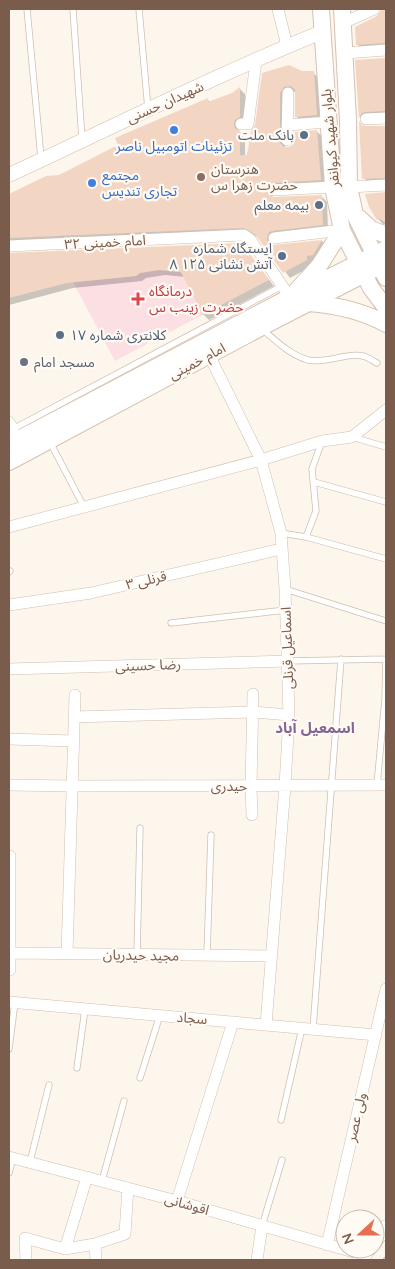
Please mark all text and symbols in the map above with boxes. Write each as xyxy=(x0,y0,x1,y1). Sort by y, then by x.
street label: شهیدان حسنی xyxy=(124,77,206,127)
street label: بلوار شهید کیوانفر xyxy=(317,88,343,189)
marker: تزئینات اتومبیل ناصر xyxy=(168,124,180,136)
place label: بانک ملت xyxy=(238,126,294,144)
marker: بانک ملت xyxy=(298,129,310,141)
place label: تزئینات اتومبیل ناصر xyxy=(115,137,232,155)
place label: هنرستان حضرت زهرا س xyxy=(211,160,298,194)
place label: مجتمع تجاری تندیس xyxy=(102,166,177,200)
marker: هنرستان حضرت زهرا س xyxy=(195,171,207,183)
marker: مجتمع تجاری تندیس xyxy=(86,177,98,189)
place label: بیمه معلم xyxy=(255,196,309,216)
marker: بیمه معلم xyxy=(313,199,325,211)
street label: امام خمینی ۳۲ xyxy=(64,231,146,255)
place label: ایستگاه شماره ۸ آتش نشانی ۱۲۵ xyxy=(169,239,273,273)
marker: ایستگاه شماره ۸ آتش نشانی ۱۲۵ xyxy=(276,250,288,262)
place label: درمانگاه حضرت زینب س xyxy=(149,282,244,316)
marker: درمانگاه حضرت زینب س xyxy=(131,292,145,306)
place label: کلانتری شماره ۱۷ xyxy=(70,326,167,344)
marker: کلانتری شماره ۱۷ xyxy=(54,329,66,341)
street label: امام خمینی xyxy=(165,338,230,385)
place label: مسجد امام xyxy=(34,353,95,373)
marker: مسجد امام xyxy=(18,356,30,368)
street label: قرنلی ۳ xyxy=(124,567,168,593)
street label: اسماعیل قرنلی xyxy=(277,606,297,690)
street label: رضا حسینی xyxy=(115,655,181,675)
district label: اسمعیل آباد xyxy=(275,718,355,737)
street label: حیدری xyxy=(211,777,247,795)
street label: مجید حیدریان xyxy=(103,945,179,965)
street label: سجاد xyxy=(176,1008,208,1028)
street label: ولی عصر xyxy=(341,1091,370,1144)
street label: اقوشانی xyxy=(163,1189,211,1219)
north arrow xyxy=(335,1209,385,1259)
text: N xyxy=(338,1231,358,1247)

